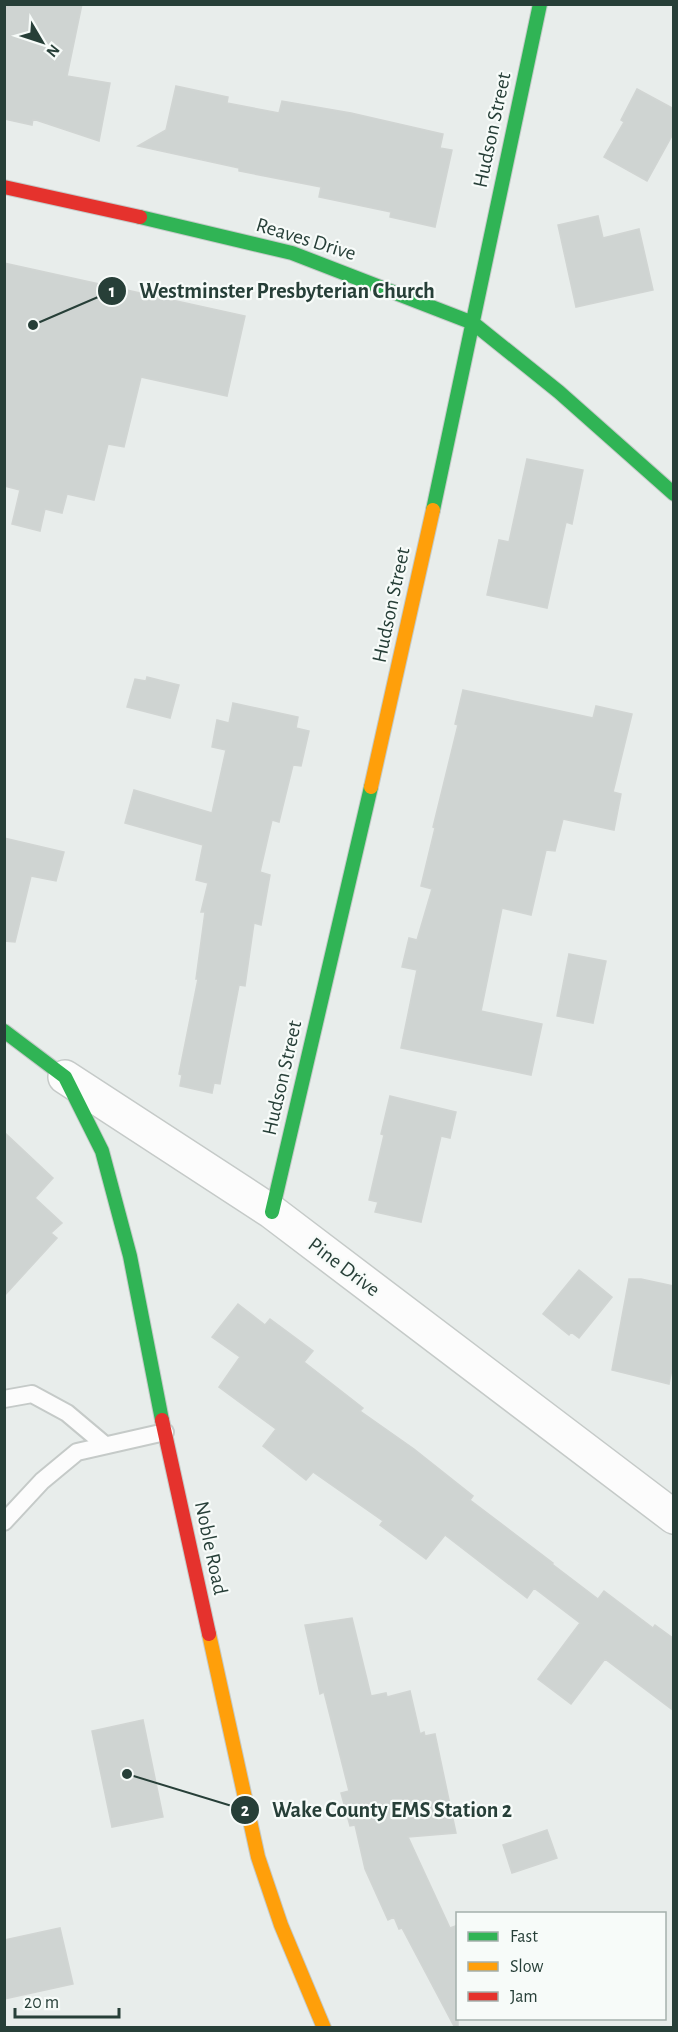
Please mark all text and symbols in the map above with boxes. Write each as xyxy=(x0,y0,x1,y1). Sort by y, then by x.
north arrow xyxy=(12,12,72,72)
text: N xyxy=(43,41,63,60)
street label: Hudson Street xyxy=(470,70,515,190)
street label: Reaves Drive xyxy=(254,214,358,264)
callout: Westminster Presbyterian Church xyxy=(97,271,447,311)
text: Westminster Presbyterian Church xyxy=(139,280,435,303)
text: 1 xyxy=(109,283,115,301)
street label: Hudson Street xyxy=(369,545,414,665)
street label: Hudson Street xyxy=(259,1018,305,1138)
street label: Pine Drive xyxy=(304,1233,384,1301)
street label: Noble Road xyxy=(191,1499,231,1597)
callout: Wake County EMS Station 2 xyxy=(230,1790,524,1830)
text: Wake County EMS Station 2 xyxy=(272,1799,512,1822)
text: 2 xyxy=(241,1802,250,1820)
legend xyxy=(456,1912,666,2020)
text: Fast xyxy=(510,1928,538,1946)
text: Slow xyxy=(510,1958,543,1976)
scale bar xyxy=(15,1981,118,2019)
text: Jam xyxy=(510,1988,538,2006)
text: 20 m xyxy=(24,1994,59,2012)

